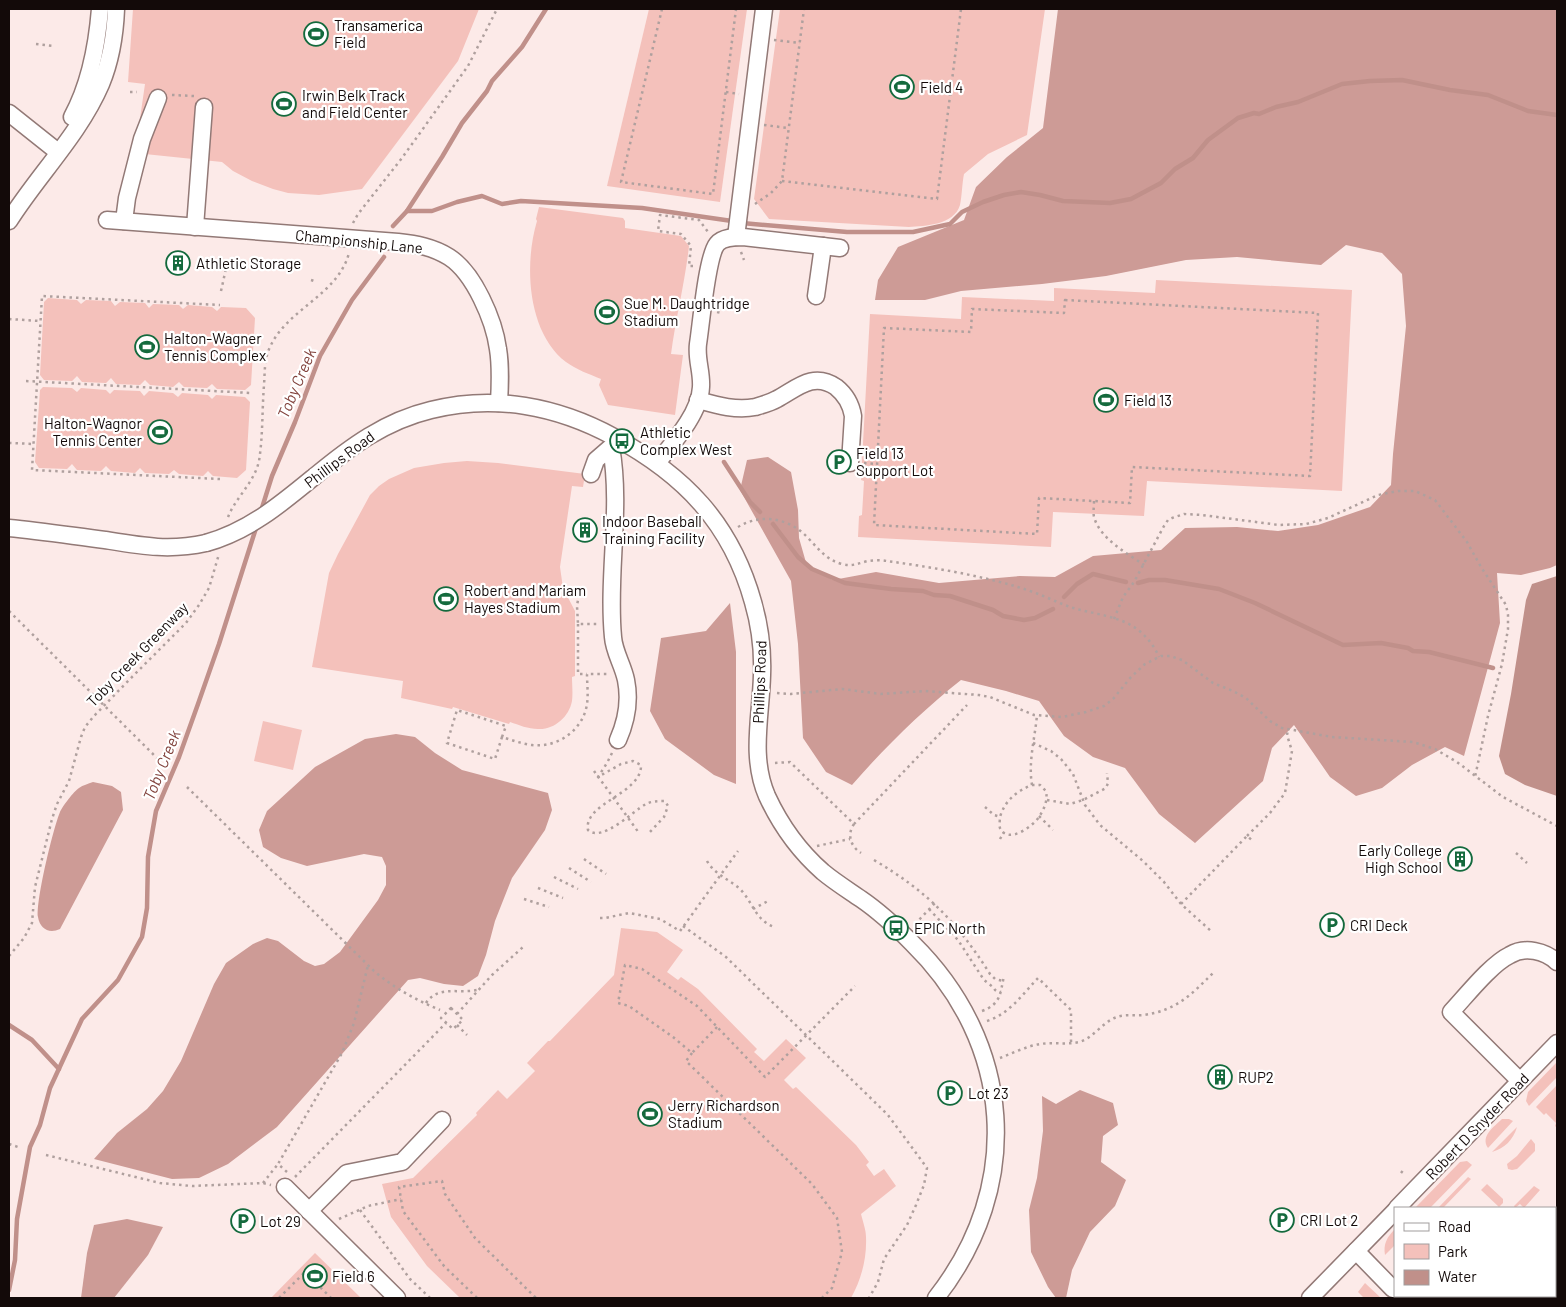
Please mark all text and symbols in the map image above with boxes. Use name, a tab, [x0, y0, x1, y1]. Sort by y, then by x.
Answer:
place label: Transamerica Field	[334, 16, 423, 51]
sports icon: Transamerica Field	[303, 21, 329, 47]
sports icon: Field 4	[889, 74, 915, 100]
place label: Field 4	[920, 78, 963, 96]
place label: Irwin Belk Track and Field Center	[302, 86, 408, 121]
sports icon: Irwin Belk Track and Field Center	[271, 91, 297, 117]
street label: Championship Lane	[294, 225, 424, 257]
building icon: Athletic Storage	[165, 250, 191, 276]
place label: Athletic Storage	[196, 254, 301, 272]
place label: Sue M. Daughtridge Stadium	[624, 294, 750, 329]
sports icon: Sue M. Daughtridge Stadium	[594, 299, 620, 325]
place label: Halton-Wagner Tennis Complex	[164, 329, 266, 364]
sports icon: Halton-Wagner Tennis Complex	[134, 334, 160, 360]
water label: Toby Creek	[273, 345, 319, 421]
sports icon: Field 13	[1093, 387, 1119, 413]
place label: Field 13	[1124, 391, 1172, 409]
place label: Halton-Wagnor Tennis Center	[44, 414, 143, 449]
sports icon: Halton-Wagnor Tennis Center	[147, 419, 173, 445]
place label: Athletic Complex West	[640, 423, 732, 458]
street label: Phillips Road	[300, 427, 378, 491]
bus stop icon: Athletic Complex West	[609, 428, 635, 454]
place label: Field 13 Support Lot	[856, 444, 934, 479]
parking icon: Field 13 Support Lot	[826, 449, 852, 475]
place label: Indoor Baseball Training Facility	[602, 512, 705, 547]
building icon: Indoor Baseball Training Facility	[572, 517, 598, 543]
place label: Robert and Mariam Hayes Stadium	[464, 581, 586, 616]
sports icon: Robert and Mariam Hayes Stadium	[433, 586, 459, 612]
street label: Toby Creek Greenway	[82, 598, 192, 710]
street label: Phillips Road	[749, 640, 769, 724]
water label: Toby Creek	[138, 727, 184, 803]
place label: Early College High School	[1358, 841, 1442, 876]
building icon: Early College High School	[1447, 846, 1473, 872]
parking icon: CRI Deck	[1319, 912, 1345, 938]
bus stop icon: EPIC North	[883, 915, 909, 941]
place label: CRI Deck	[1350, 916, 1408, 934]
place label: EPIC North	[914, 919, 985, 937]
building icon: RUP2	[1207, 1064, 1233, 1090]
place label: RUP2	[1238, 1068, 1274, 1086]
street label: Robert D Snyder Road	[1422, 1069, 1532, 1183]
parking icon: Lot 23	[937, 1080, 963, 1106]
place label: Lot 23	[968, 1084, 1009, 1102]
place label: Jerry Richardson Stadium	[668, 1096, 780, 1131]
sports icon: Jerry Richardson Stadium	[637, 1101, 663, 1127]
parking icon: CRI Lot 2	[1269, 1207, 1295, 1233]
legend	[1394, 1207, 1556, 1297]
parking icon: Lot 29	[230, 1208, 256, 1234]
place label: CRI Lot 2	[1300, 1211, 1358, 1229]
place label: Lot 29	[260, 1212, 301, 1230]
text: Road	[1438, 1217, 1471, 1235]
text: Park	[1438, 1242, 1468, 1260]
sports icon: Field 6	[302, 1263, 328, 1289]
place label: Field 6	[332, 1267, 375, 1285]
text: Water	[1438, 1267, 1477, 1285]

